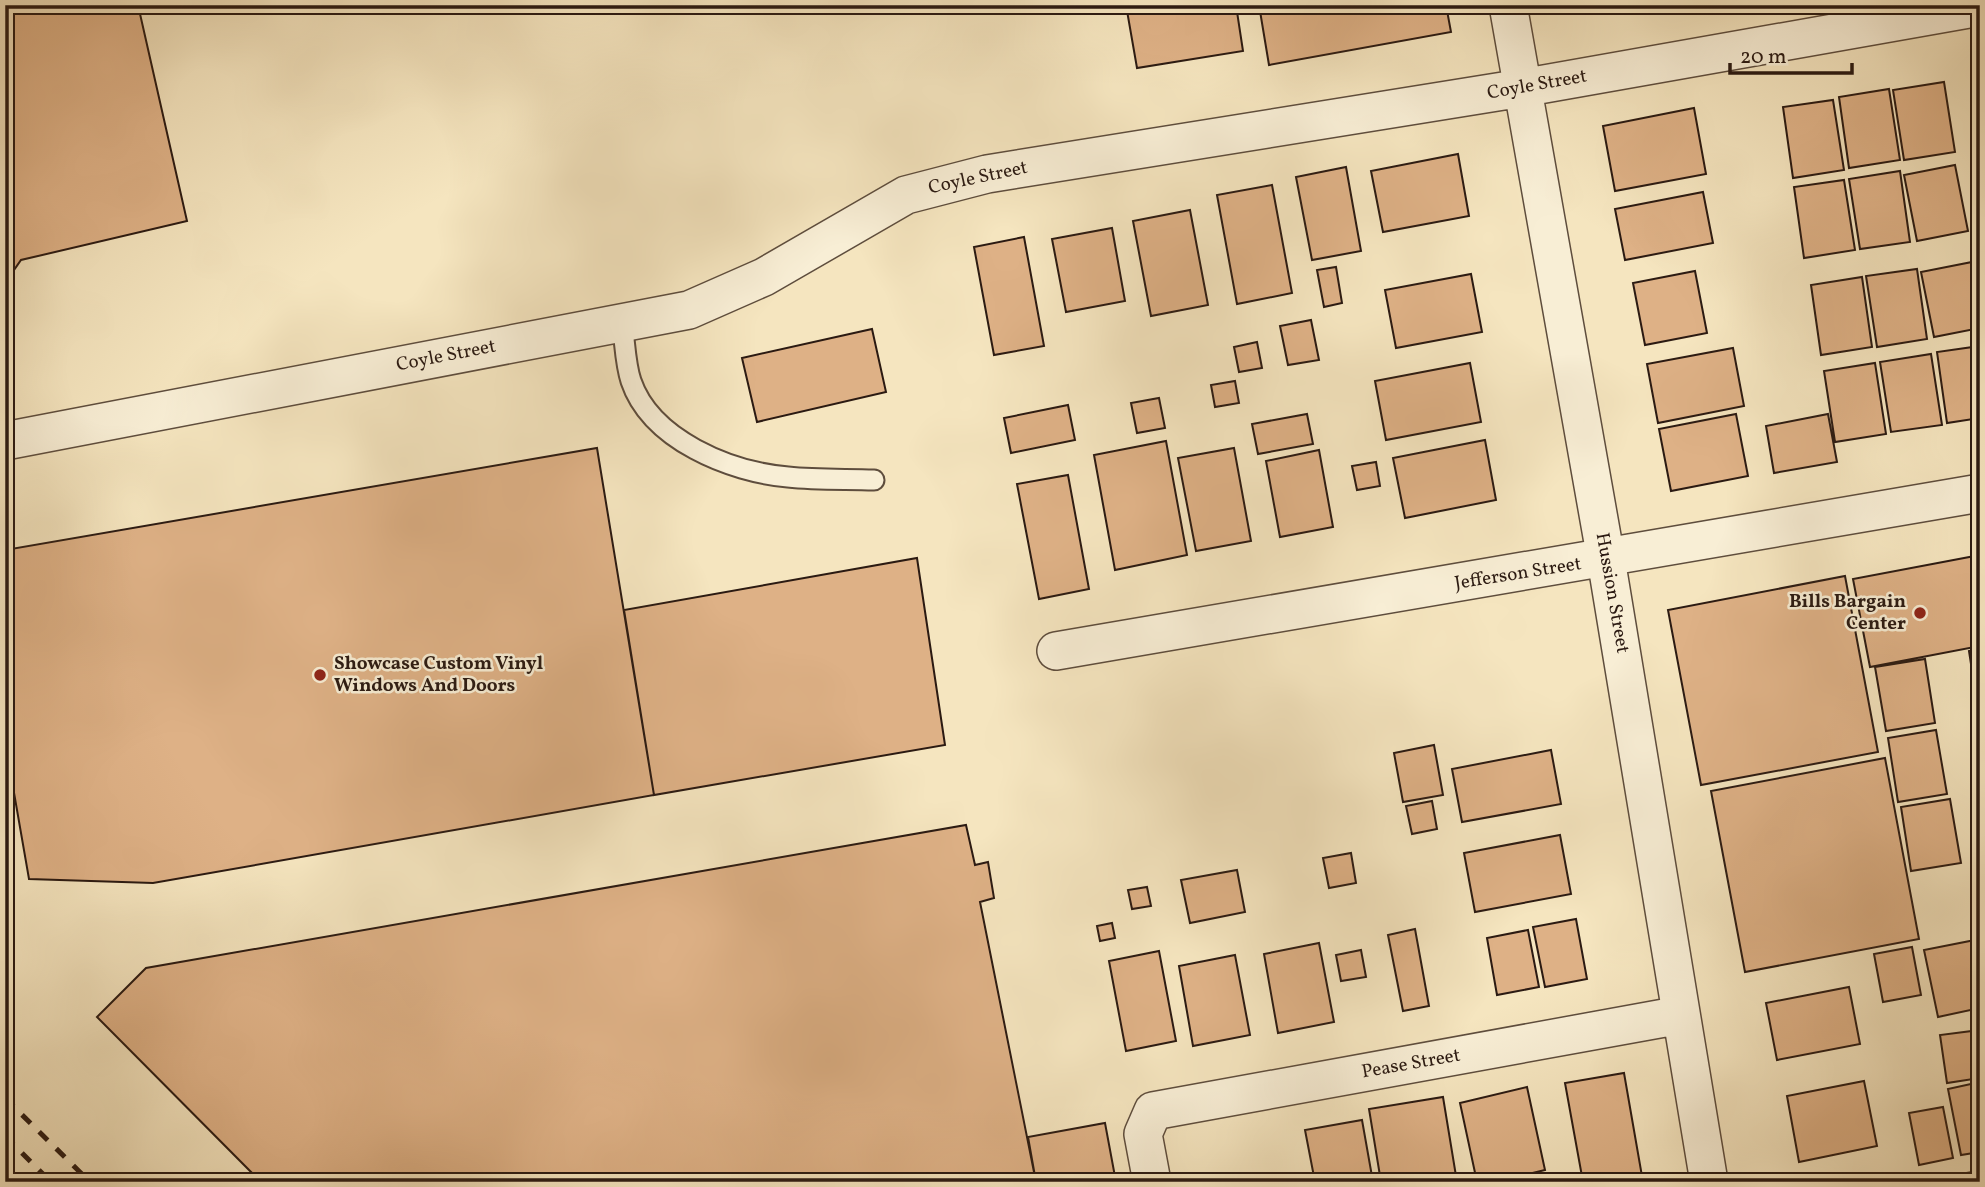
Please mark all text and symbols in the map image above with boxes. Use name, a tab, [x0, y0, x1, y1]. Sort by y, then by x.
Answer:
scale bar	[1730, 32, 1852, 76]
text: 20 m	[1740, 43, 1786, 72]
street label: Coyle Street	[1485, 63, 1589, 107]
street label: Coyle Street	[926, 155, 1030, 201]
street label: Coyle Street	[394, 334, 498, 378]
street label: Hussion Street	[1589, 531, 1635, 656]
street label: Jefferson Street	[1453, 551, 1584, 597]
place label: Bills Bargain Center	[1789, 589, 1906, 637]
marker: Bills Bargain Center	[1912, 605, 1928, 621]
place label: Showcase Custom Vinyl Windows And Doors	[334, 651, 543, 699]
marker: Showcase Custom Vinyl Windows And Doors	[312, 667, 328, 683]
street label: Pease Street	[1360, 1042, 1463, 1085]

